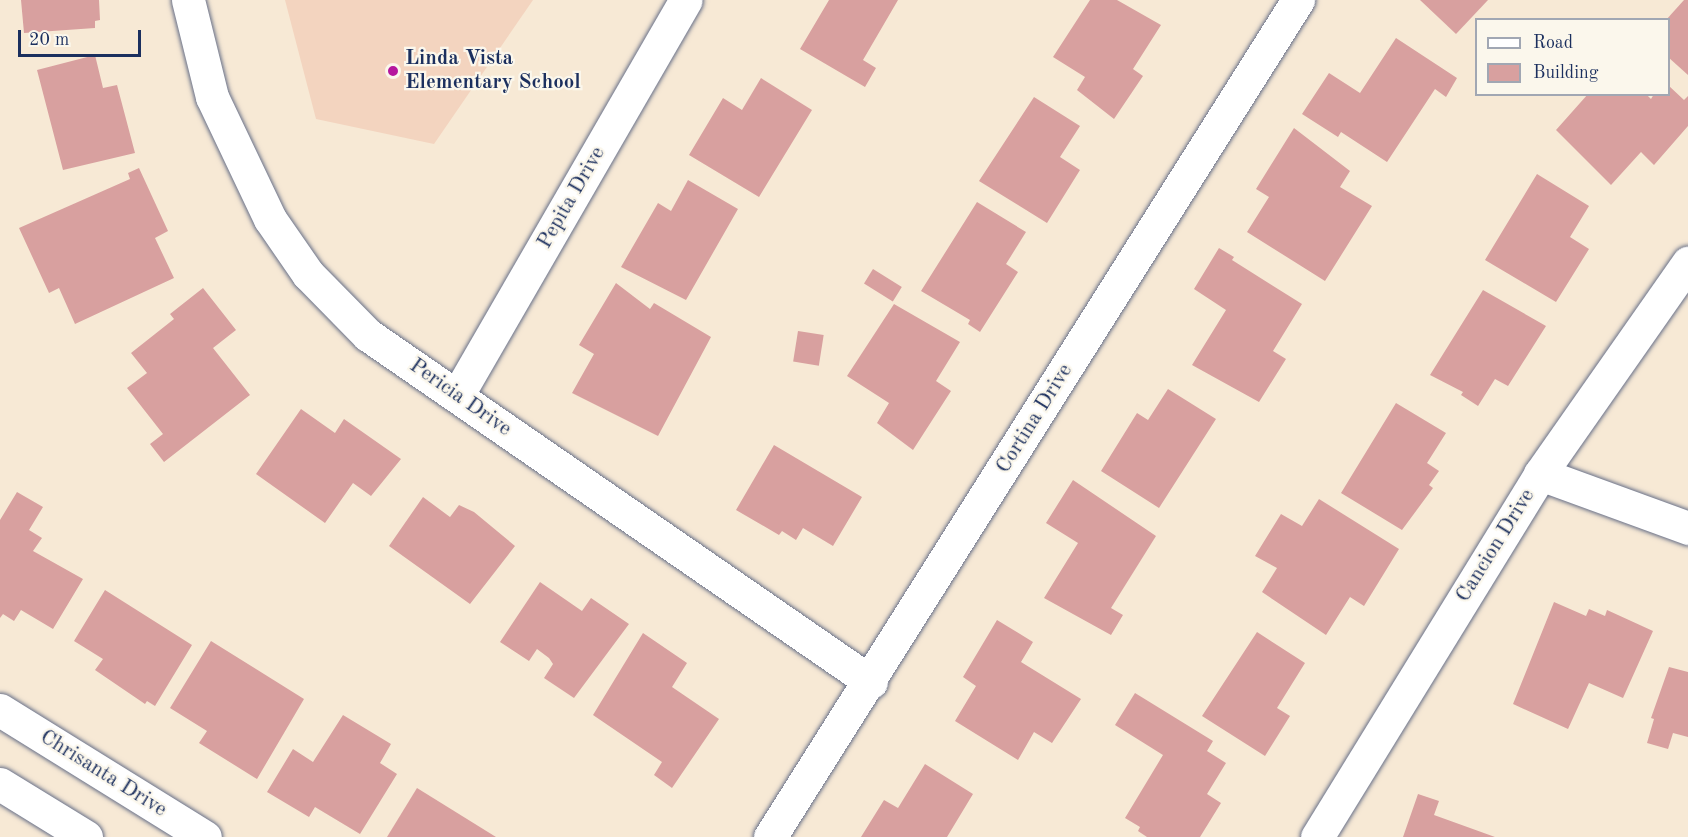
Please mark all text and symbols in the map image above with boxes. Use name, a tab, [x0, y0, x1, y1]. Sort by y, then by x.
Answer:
scale bar	[21, 18, 144, 56]
legend	[1475, 18, 1670, 96]
text: 20 m	[29, 31, 69, 49]
text: Road	[1533, 34, 1573, 52]
place label: Linda Vista Elementary School	[405, 46, 581, 96]
marker: Linda Vista Elementary School	[386, 64, 400, 78]
text: Building	[1533, 64, 1598, 82]
street label: Pepita Drive	[533, 143, 611, 253]
street label: Pericia Drive	[404, 354, 516, 442]
street label: Cortina Drive	[991, 360, 1079, 478]
street label: Cancion Drive	[1451, 485, 1541, 607]
street label: Chrisanta Drive	[35, 725, 171, 823]

